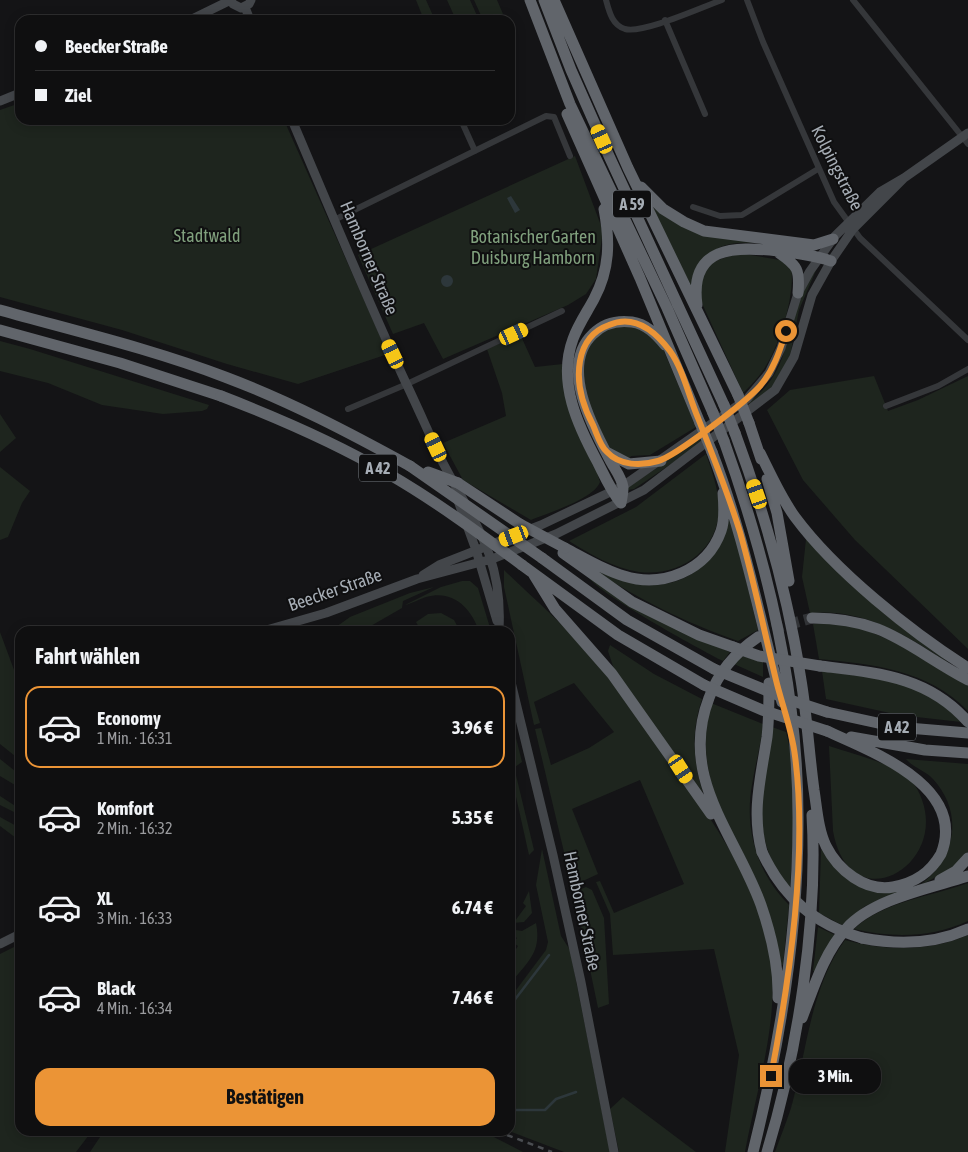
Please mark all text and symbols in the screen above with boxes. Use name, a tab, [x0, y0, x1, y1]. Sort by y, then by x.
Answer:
text: Beecker Straße	[65, 35, 168, 57]
text: Ziel	[65, 84, 92, 106]
car	[589, 122, 614, 156]
street label: Kolpingstraße	[807, 122, 868, 214]
road number: A 59	[613, 190, 651, 218]
street label: Hamborner Straße	[336, 198, 403, 318]
park label: Stadtwald	[174, 225, 240, 246]
park label: Botanischer Garten Duisburg Hamborn	[470, 226, 596, 268]
route start	[775, 320, 797, 342]
car	[497, 321, 530, 347]
car	[379, 337, 406, 371]
car	[422, 430, 449, 464]
road number: A 42	[359, 454, 397, 482]
car	[745, 477, 768, 511]
car	[497, 524, 530, 548]
street label: Beecker Straße	[285, 564, 384, 615]
text: Fahrt wählen	[35, 643, 140, 669]
icon: car	[37, 705, 82, 750]
text: Economy	[97, 707, 161, 729]
road number: A 42	[878, 714, 916, 740]
text: 3.96 €	[452, 716, 493, 738]
text: 1 Min. · 16:31	[97, 729, 172, 747]
car	[666, 752, 695, 786]
icon: car	[37, 795, 82, 840]
text: Komfort	[97, 797, 154, 819]
text: 5.35 €	[452, 806, 493, 828]
text: 2 Min. · 16:32	[97, 819, 172, 837]
street label: Hamborner Straße	[560, 849, 605, 972]
icon: car	[37, 885, 82, 930]
text: XL	[97, 887, 113, 909]
text: 6.74 €	[452, 896, 493, 918]
text: 3 Min. · 16:33	[97, 909, 172, 927]
icon: car	[37, 975, 82, 1020]
text: Black	[97, 977, 135, 999]
text: 7.46 €	[452, 986, 493, 1008]
text: 4 Min. · 16:34	[97, 999, 172, 1017]
callout: 3 Min.	[788, 1058, 881, 1094]
route end	[760, 1065, 782, 1087]
text: 3 Min.	[818, 1067, 852, 1085]
button: Bestätigen	[35, 1068, 495, 1126]

